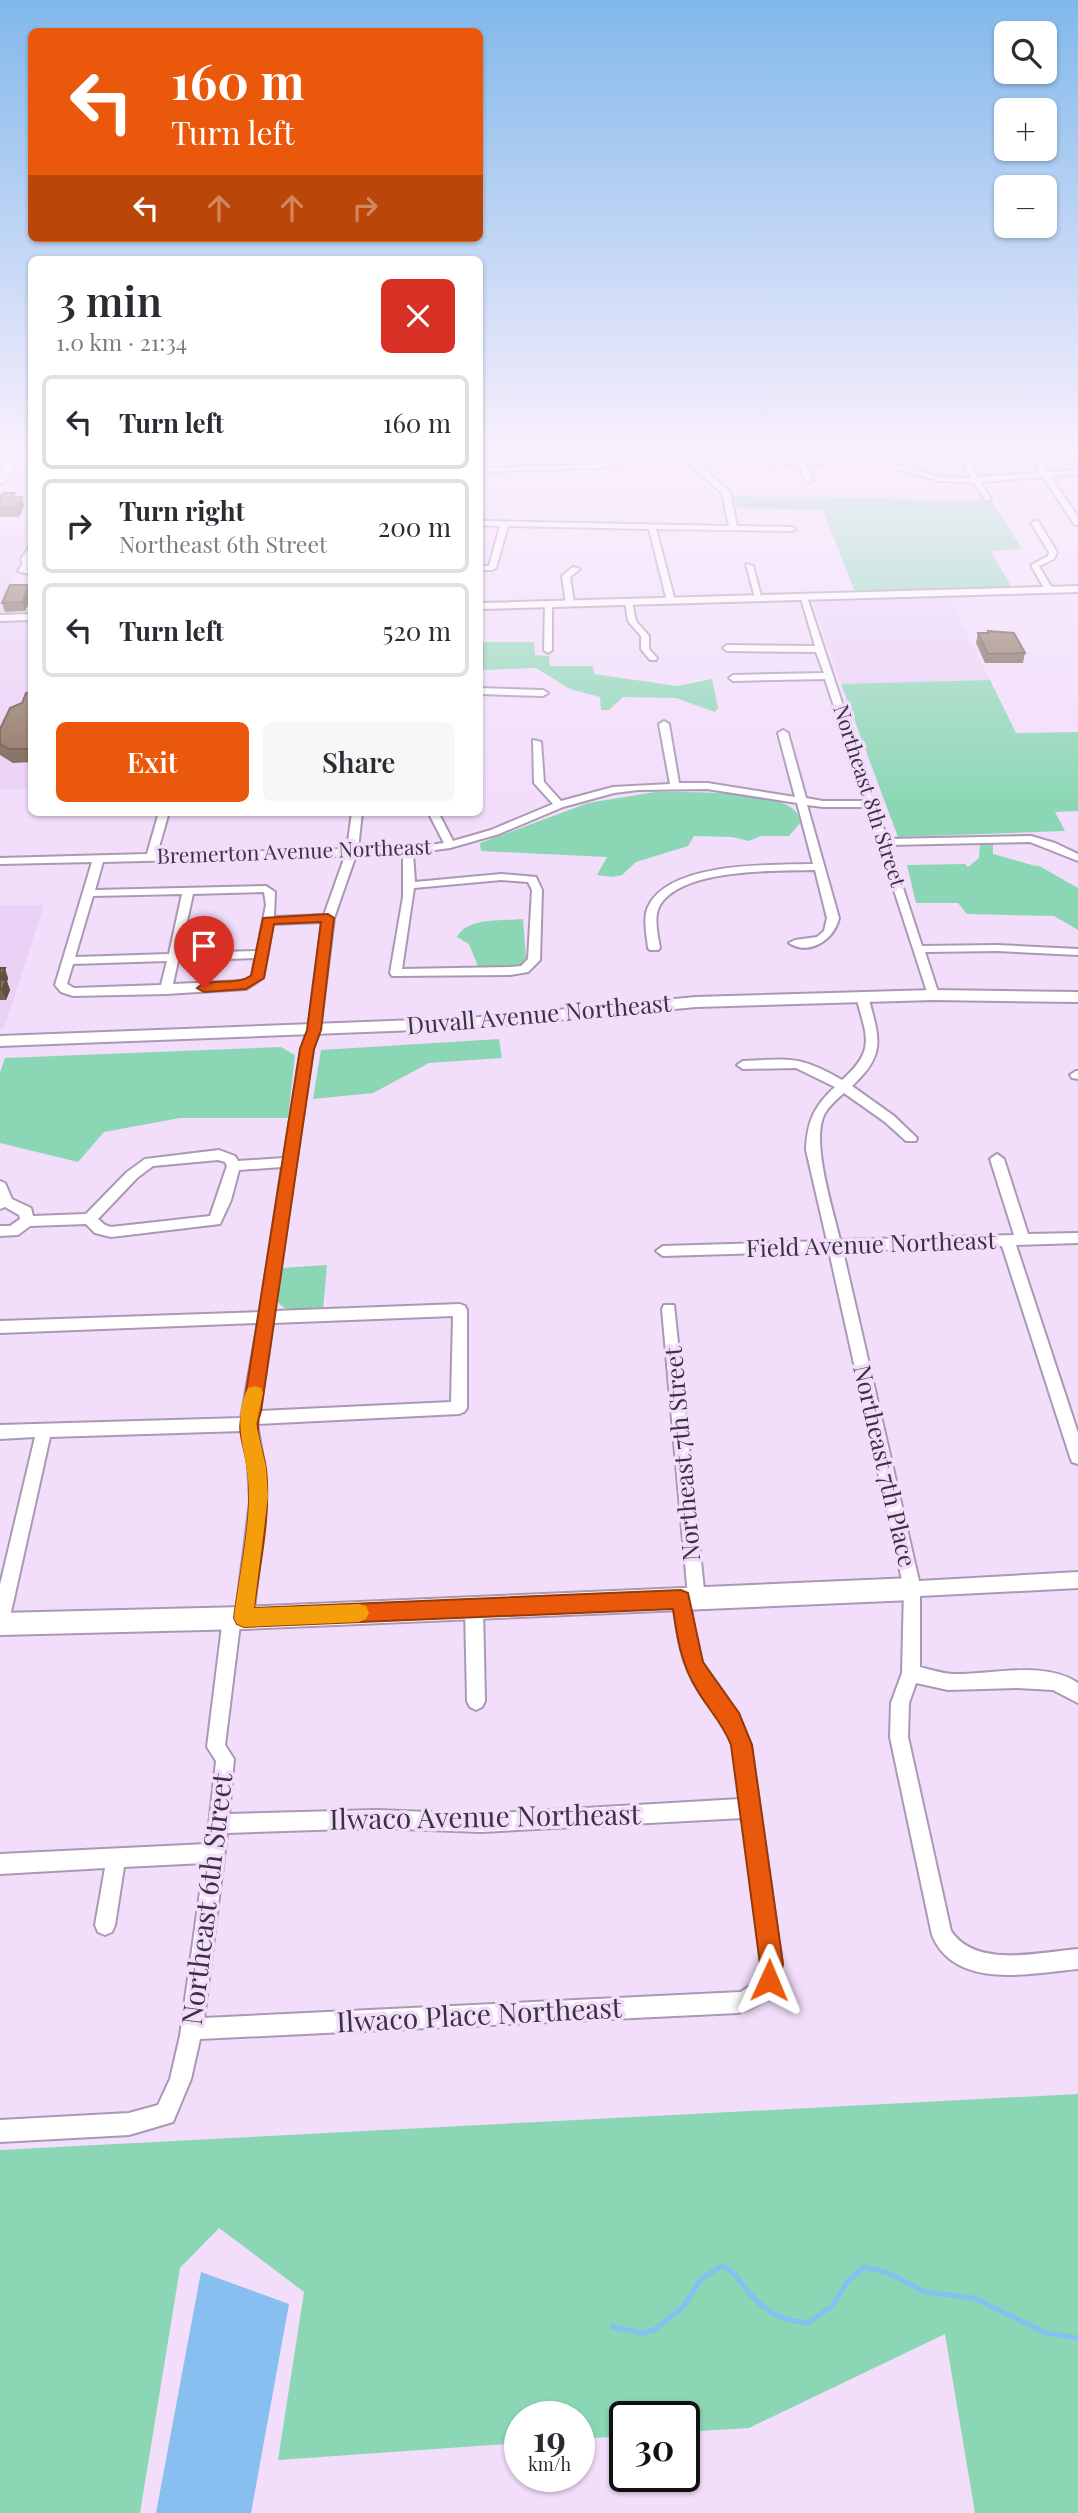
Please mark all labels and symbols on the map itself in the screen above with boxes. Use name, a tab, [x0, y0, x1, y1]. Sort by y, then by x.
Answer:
street label: Northeast 8th Street	[828, 701, 914, 891]
street label: Bremerton Avenue Northeast	[156, 831, 432, 869]
pin	[174, 916, 234, 988]
street label: Duvall Avenue Northeast	[405, 985, 673, 1041]
street label: Field Avenue Northeast	[745, 1223, 997, 1263]
street label: Northeast 7th Street	[656, 1345, 706, 1562]
street label: Northeast 7th Place	[847, 1361, 925, 1570]
street label: Northeast 6th Street	[172, 1770, 239, 2027]
street label: Ilwaco Avenue Northeast	[329, 1794, 642, 1837]
position arrow	[732, 1943, 806, 2017]
street label: Ilwaco Place Northeast	[335, 1987, 624, 2039]
speed limit sign: 30	[609, 2401, 700, 2492]

